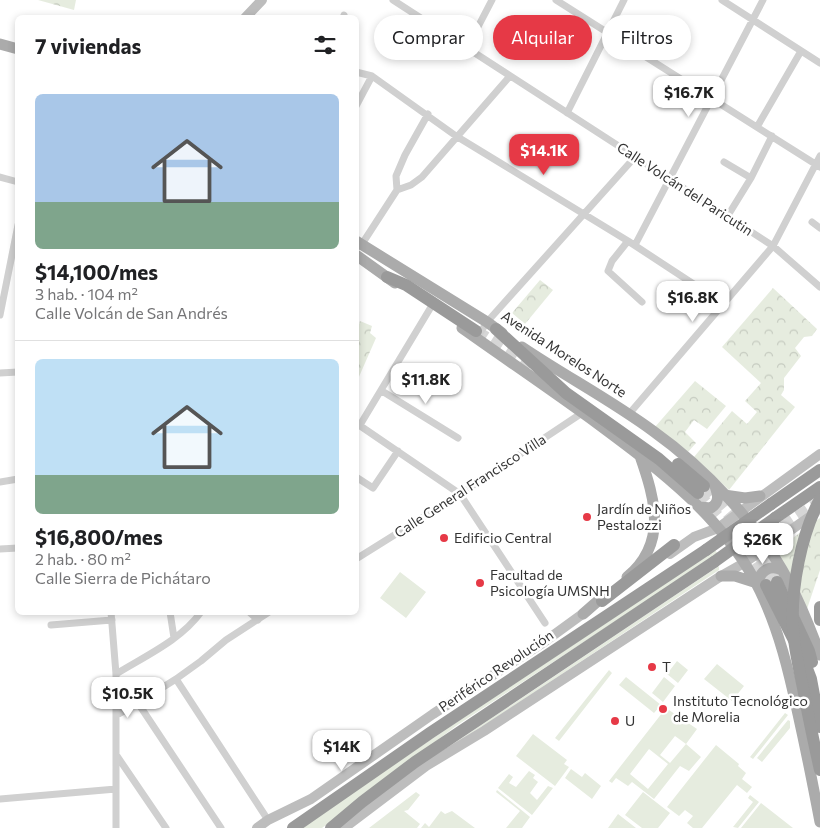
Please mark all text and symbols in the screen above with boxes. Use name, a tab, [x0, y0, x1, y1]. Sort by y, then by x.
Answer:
chip: Comprar	[374, 15, 483, 60]
chip: Alquilar	[493, 15, 592, 60]
chip: Filtros	[602, 15, 691, 60]
icon: filters	[311, 31, 339, 59]
text: 7 viviendas	[35, 33, 141, 58]
pin: $16.7K	[648, 76, 730, 118]
text: $16.7K	[664, 82, 714, 101]
icon: home	[142, 126, 232, 216]
pin: $14.1K	[503, 134, 585, 176]
street label: Calle Volcán del Paricutin	[614, 138, 756, 239]
text: $14.1K	[520, 140, 568, 159]
text: $14,100/mes	[35, 259, 158, 284]
pin: $16.8K	[652, 280, 734, 323]
text: 3 hab. · 104 m²	[35, 284, 138, 303]
text: $16.8K	[667, 287, 719, 306]
text: Calle Volcán de San Andrés	[35, 303, 228, 322]
street label: Avenida Morelos Norte	[498, 307, 630, 400]
pin: $11.8K	[385, 362, 467, 405]
text: $11.8K	[402, 369, 450, 388]
icon: home	[142, 392, 232, 482]
street label: Calle General Francisco Villa	[391, 430, 549, 541]
place label: Jardín de Niños Pestalozzi	[597, 500, 691, 533]
marker: Jardín de Niños Pestalozzi	[581, 511, 593, 523]
pin: $26K	[733, 522, 793, 565]
text: $16,800/mes	[35, 524, 163, 549]
place label: Edificio Central	[454, 529, 552, 546]
text: $26K	[743, 529, 783, 548]
marker: Edificio Central	[438, 532, 450, 544]
text: 2 hab. · 80 m²	[35, 549, 131, 568]
place label: Facultad de Psicología UMSNH	[490, 566, 610, 599]
text: Calle Sierra de Pichátaro	[35, 568, 211, 587]
marker: Facultad de Psicología UMSNH	[474, 577, 486, 589]
street label: Periférico Revolución	[435, 626, 556, 715]
place label: T	[662, 658, 671, 675]
marker: T	[646, 661, 658, 673]
pin: $10.5K	[87, 676, 169, 719]
text: $10.5K	[102, 683, 154, 702]
place label: Instituto Tecnológico de Morelia	[673, 692, 808, 725]
marker: Instituto Tecnológico de Morelia	[657, 703, 669, 715]
place label: U	[625, 712, 635, 729]
marker: U	[609, 715, 621, 727]
pin: $14K	[312, 730, 372, 772]
text: $14K	[323, 736, 361, 755]

